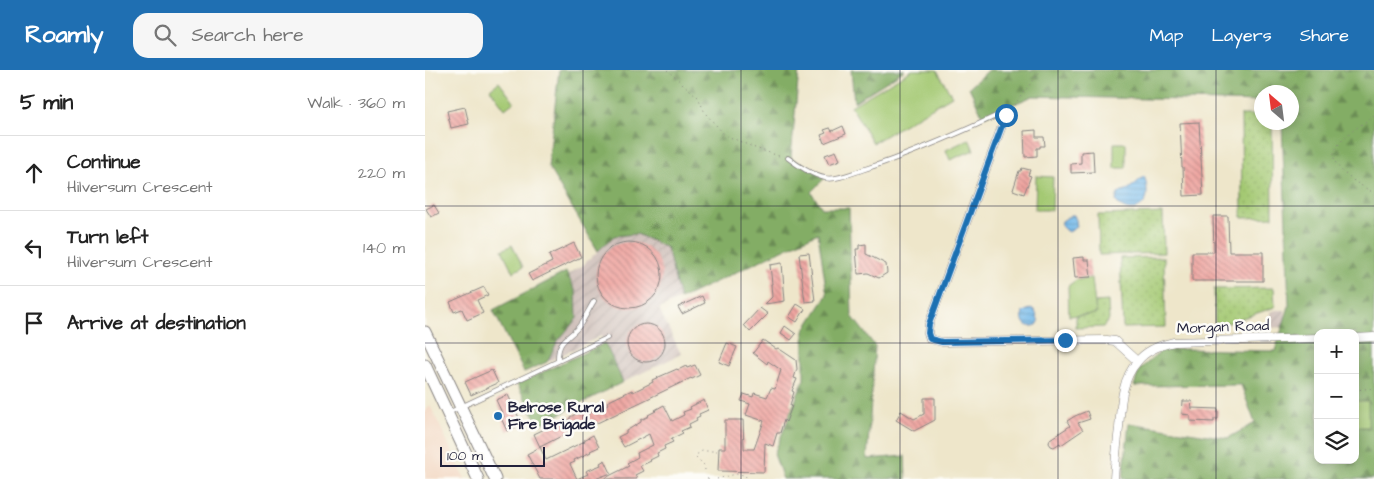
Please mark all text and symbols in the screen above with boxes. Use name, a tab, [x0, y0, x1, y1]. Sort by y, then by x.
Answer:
search box	[133, 13, 483, 58]
text: Roamly	[25, 18, 103, 52]
icon: search	[151, 21, 179, 49]
text: Search here	[191, 22, 304, 49]
text: Map	[1149, 23, 1183, 48]
text: Layers	[1211, 23, 1272, 48]
text: Share	[1300, 23, 1349, 48]
north arrow	[1254, 85, 1299, 130]
text: 5 min	[20, 88, 73, 117]
text: Walk · 360 m	[307, 92, 405, 114]
route start	[995, 104, 1018, 127]
text: Continue	[67, 149, 141, 176]
icon: ahead	[20, 159, 48, 187]
text: 220 m	[358, 162, 405, 184]
text: Hilversum Crescent	[67, 176, 213, 198]
text: Turn left	[67, 224, 148, 251]
icon: left	[20, 234, 48, 262]
text: 140 m	[363, 237, 405, 259]
text: Hilversum Crescent	[67, 251, 213, 273]
icon: arrive	[20, 309, 48, 337]
text: Arrive at destination	[67, 310, 246, 337]
street label: Morgan Road	[1176, 315, 1270, 340]
route end	[1054, 329, 1077, 352]
map controls	[1314, 329, 1359, 464]
button: +	[1314, 329, 1359, 374]
button: −	[1314, 374, 1359, 419]
place label: Belrose Rural Fire Brigade	[508, 397, 605, 437]
marker: Belrose Rural Fire Brigade	[492, 410, 504, 422]
button: layers	[1314, 419, 1359, 464]
scale bar	[440, 444, 545, 467]
text: 100 m	[447, 446, 483, 466]

